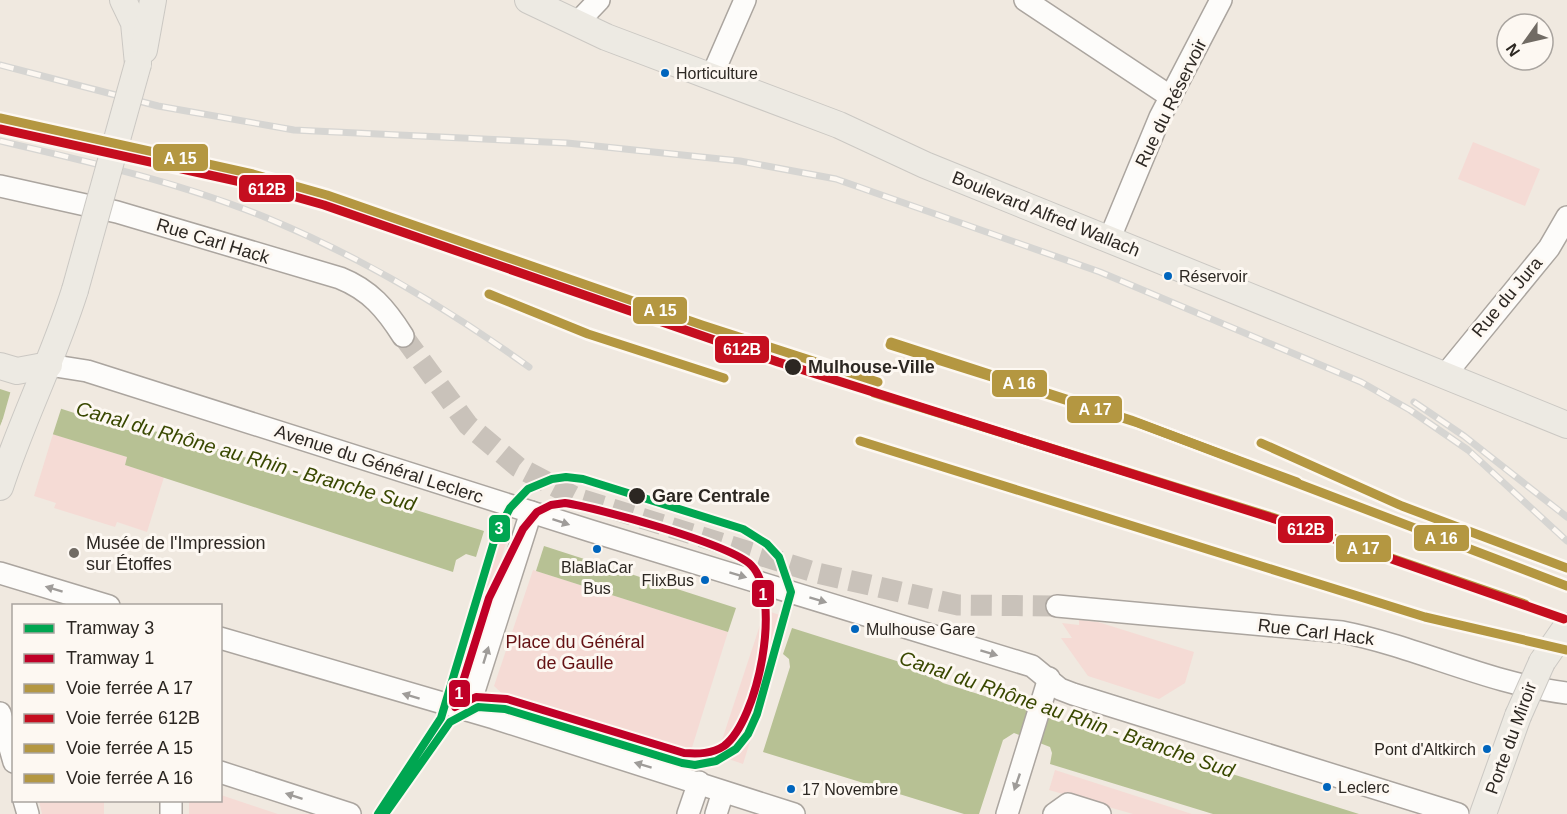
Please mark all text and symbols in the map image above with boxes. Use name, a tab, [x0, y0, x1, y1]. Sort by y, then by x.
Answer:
north arrow	[1495, 12, 1555, 72]
street label: Rue du Réservoir	[1131, 36, 1211, 170]
text: N	[1503, 41, 1523, 60]
place label: Horticulture	[676, 65, 758, 82]
marker: Horticulture	[659, 67, 671, 79]
line badge: A 15	[152, 143, 209, 172]
text: A 15	[163, 150, 197, 167]
street label: Boulevard Alfred Wallach	[949, 167, 1143, 261]
line badge: 612B	[238, 174, 295, 203]
text: 612B	[248, 181, 286, 198]
street label: Rue Carl Hack	[154, 214, 273, 268]
street label: Rue du Jura	[1468, 252, 1547, 341]
place label: Réservoir	[1179, 268, 1248, 285]
marker: Réservoir	[1162, 270, 1174, 282]
line badge: A 15	[632, 296, 688, 325]
text: A 15	[643, 302, 677, 319]
line badge: 612B	[714, 335, 770, 364]
text: 612B	[723, 341, 761, 358]
marker: Mulhouse-Ville	[783, 357, 803, 377]
place label: Mulhouse-Ville	[808, 357, 935, 377]
line badge: A 16	[991, 369, 1048, 398]
text: A 16	[1002, 375, 1036, 392]
line badge: A 17	[1066, 395, 1123, 424]
water label: Canal du Rhône au Rhin - Branche Sud	[74, 397, 419, 515]
text: A 17	[1078, 401, 1112, 418]
street label: Avenue du Général Leclerc	[272, 421, 486, 507]
marker: Gare Centrale	[627, 486, 647, 506]
place label: Gare Centrale	[652, 486, 770, 506]
line badge: 3	[488, 514, 511, 543]
line badge: 612B	[1277, 515, 1334, 544]
one-way arrow	[552, 518, 570, 527]
text: 3	[495, 520, 504, 537]
text: 612B	[1287, 521, 1325, 538]
line badge: A 16	[1413, 524, 1470, 552]
text: A 16	[1424, 530, 1458, 547]
place label: Musée de l'Impression sur Étoffes	[86, 533, 266, 574]
line badge: A 17	[1335, 534, 1392, 563]
text: A 17	[1346, 540, 1380, 557]
marker: BlaBlaCar Bus	[591, 543, 603, 555]
marker: Musée de l'Impression sur Étoffes	[67, 546, 81, 560]
place label: BlaBlaCar Bus	[561, 559, 634, 597]
one-way arrow	[729, 571, 747, 580]
place label: FlixBus	[642, 572, 694, 589]
marker: FlixBus	[699, 574, 711, 586]
line badge: 1	[751, 579, 775, 608]
one-way arrow	[45, 584, 63, 593]
text: 1	[759, 586, 768, 603]
one-way arrow	[809, 596, 827, 605]
legend	[12, 604, 222, 802]
street label: Rue Carl Hack	[1257, 615, 1376, 649]
text: Tramway 3	[66, 618, 154, 638]
place label: Mulhouse Gare	[866, 621, 975, 638]
marker: Mulhouse Gare	[849, 623, 861, 635]
park label: Place du Général de Gaulle	[505, 632, 645, 673]
one-way arrow	[482, 646, 491, 664]
water label: Canal du Rhône au Rhin - Branche Sud	[897, 646, 1238, 782]
text: Tramway 1	[66, 648, 154, 668]
one-way arrow	[980, 649, 998, 658]
text: Voie ferrée A 17	[66, 678, 193, 698]
line badge: 1	[448, 679, 471, 708]
street label: Porte du Miroir	[1481, 679, 1541, 797]
text: 1	[455, 685, 464, 702]
one-way arrow	[402, 691, 420, 700]
text: Voie ferrée 612B	[66, 708, 200, 728]
text: Voie ferrée A 15	[66, 738, 193, 758]
place label: Pont d'Altkirch	[1374, 741, 1476, 758]
marker: Pont d'Altkirch	[1481, 743, 1493, 755]
one-way arrow	[634, 759, 652, 769]
text: Voie ferrée A 16	[66, 768, 193, 788]
one-way arrow	[1012, 773, 1022, 791]
place label: Leclerc	[1338, 779, 1390, 796]
place label: 17 Novembre	[802, 781, 898, 798]
marker: Leclerc	[1321, 781, 1333, 793]
marker: 17 Novembre	[785, 783, 797, 795]
one-way arrow	[285, 791, 303, 800]

